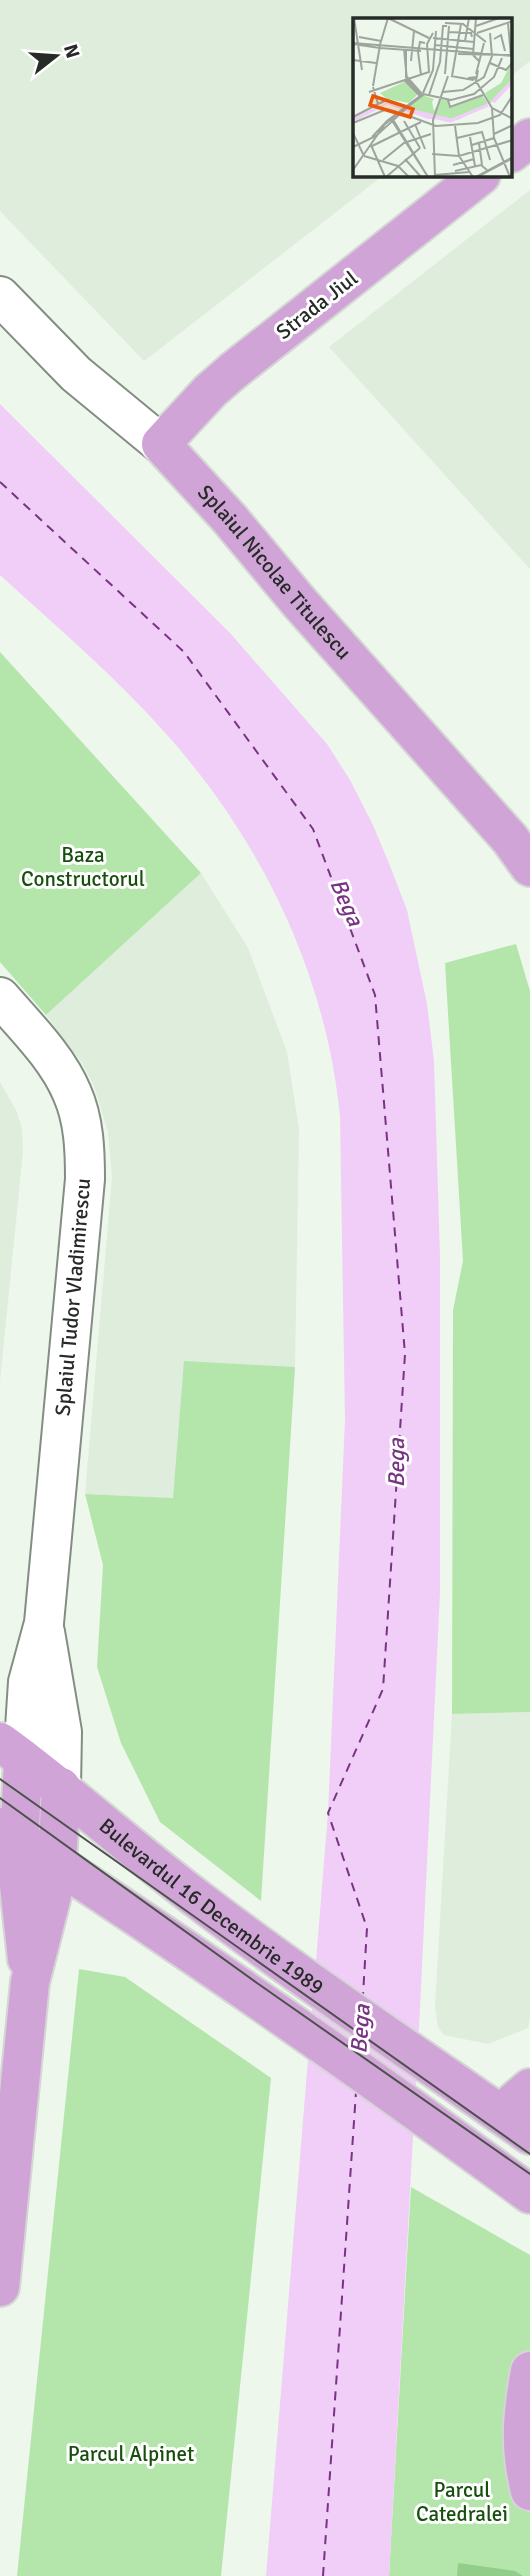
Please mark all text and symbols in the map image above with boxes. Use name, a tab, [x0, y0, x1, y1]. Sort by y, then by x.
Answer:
inset map	[353, 18, 512, 177]
north arrow	[21, 21, 91, 91]
text: N	[58, 41, 85, 61]
street label: Strada Jiul	[271, 265, 363, 345]
street label: Splaiul Nicolae Titulescu	[192, 479, 357, 665]
park label: Baza Constructorul	[21, 842, 145, 892]
water label: Bega	[323, 874, 370, 932]
street label: Splaiul Tudor Vladimirescu	[50, 1177, 96, 1417]
water label: Bega	[382, 1437, 411, 1488]
street label: Bulevardul 16 Decembrie 1989	[94, 1813, 329, 2000]
water label: Bega	[344, 2002, 377, 2055]
park label: Parcul Alpinet	[68, 2441, 194, 2467]
park label: Parcul Catedralei	[416, 2477, 508, 2527]

